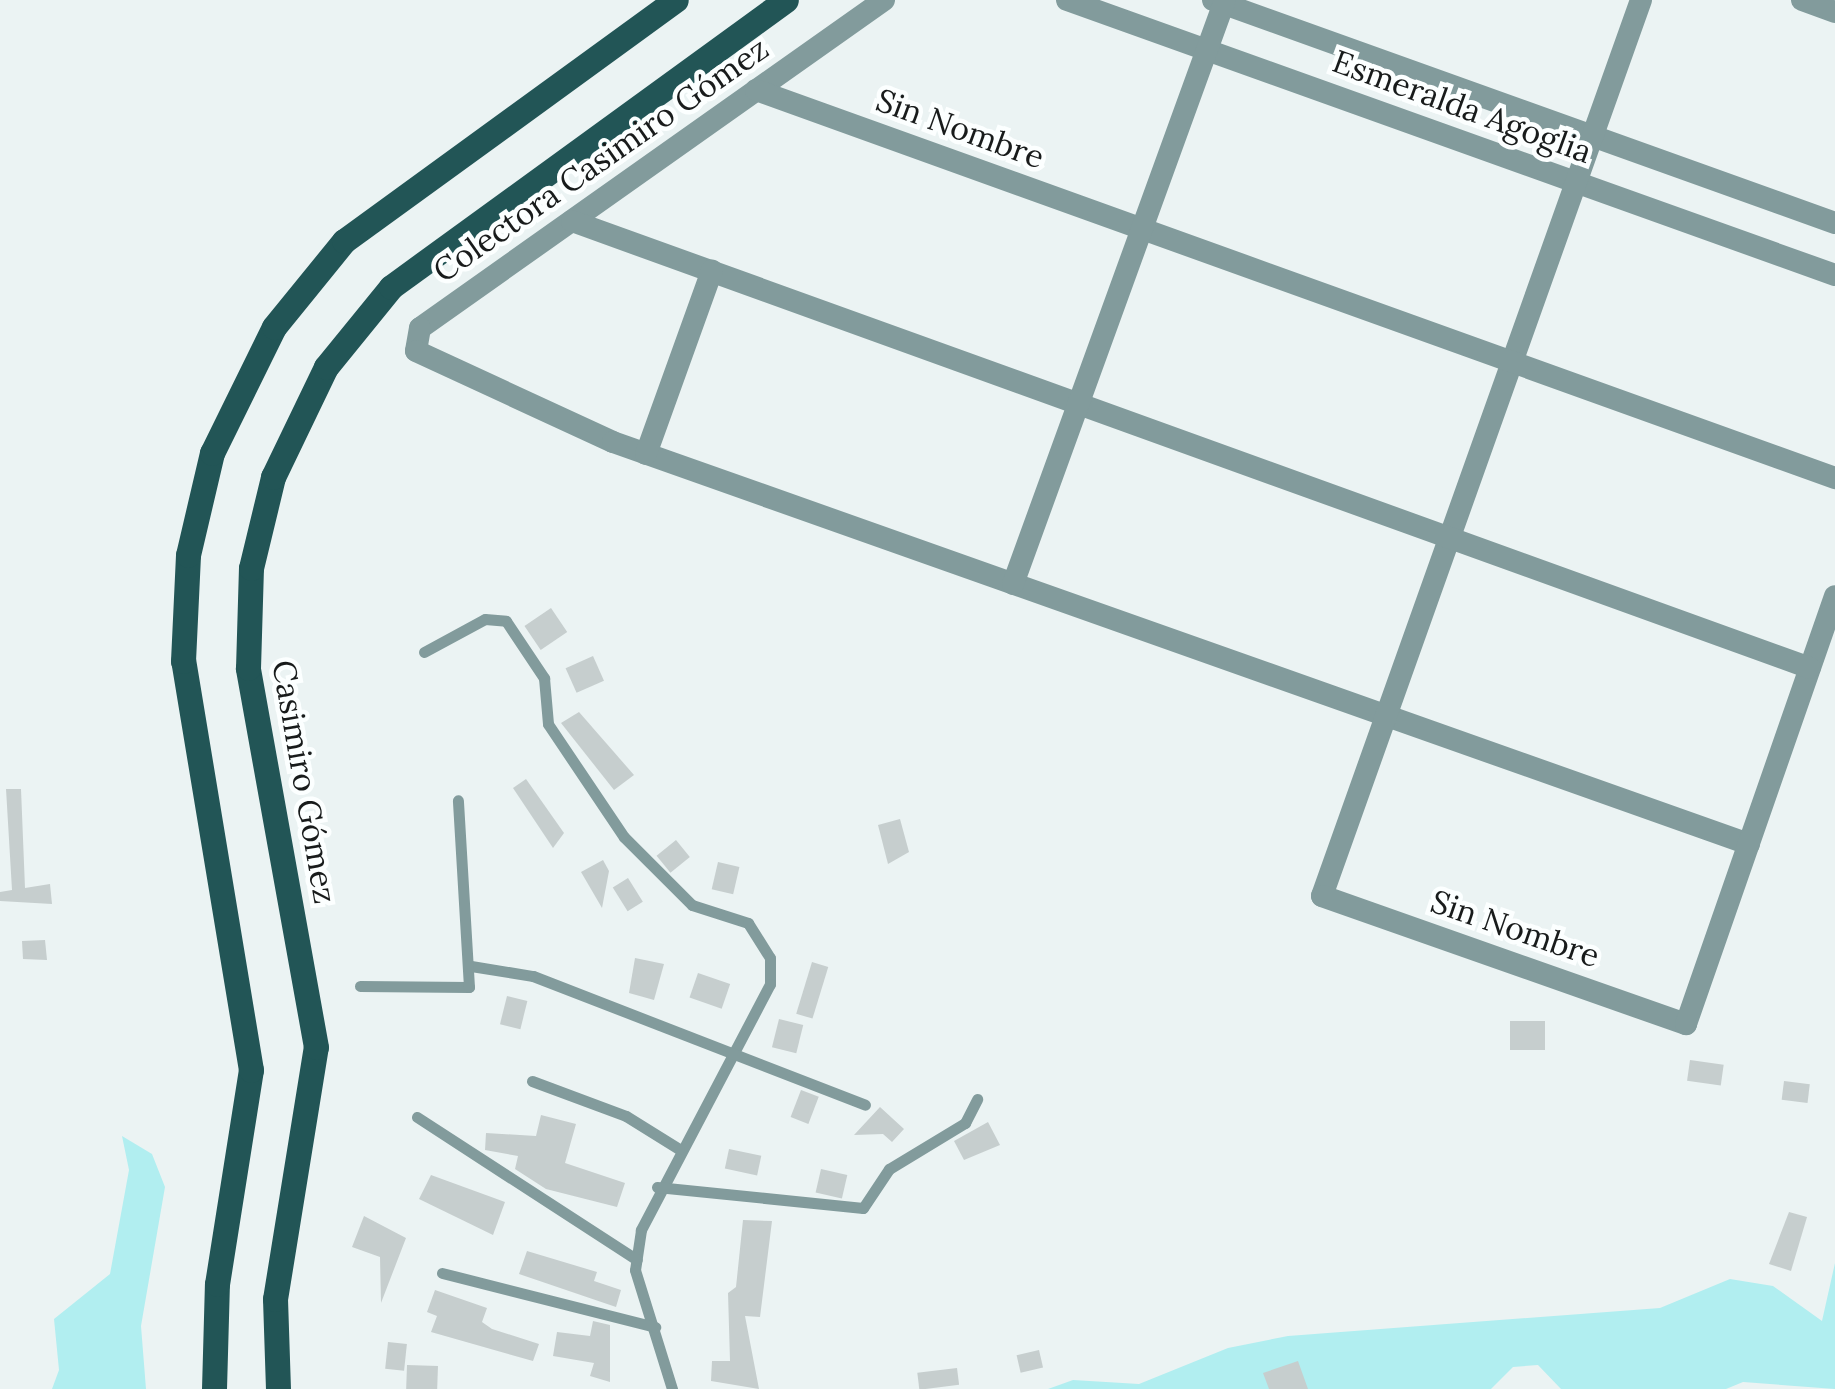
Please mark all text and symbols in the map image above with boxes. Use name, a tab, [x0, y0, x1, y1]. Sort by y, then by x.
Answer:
street label: Colectora Casimiro Gómez	[426, 30, 776, 290]
street label: Esmeralda Agoglia	[1327, 42, 1597, 172]
street label: Sin Nombre	[871, 81, 1049, 177]
street label: Casimiro Gómez	[264, 657, 344, 907]
street label: Sin Nombre	[1426, 882, 1604, 976]

